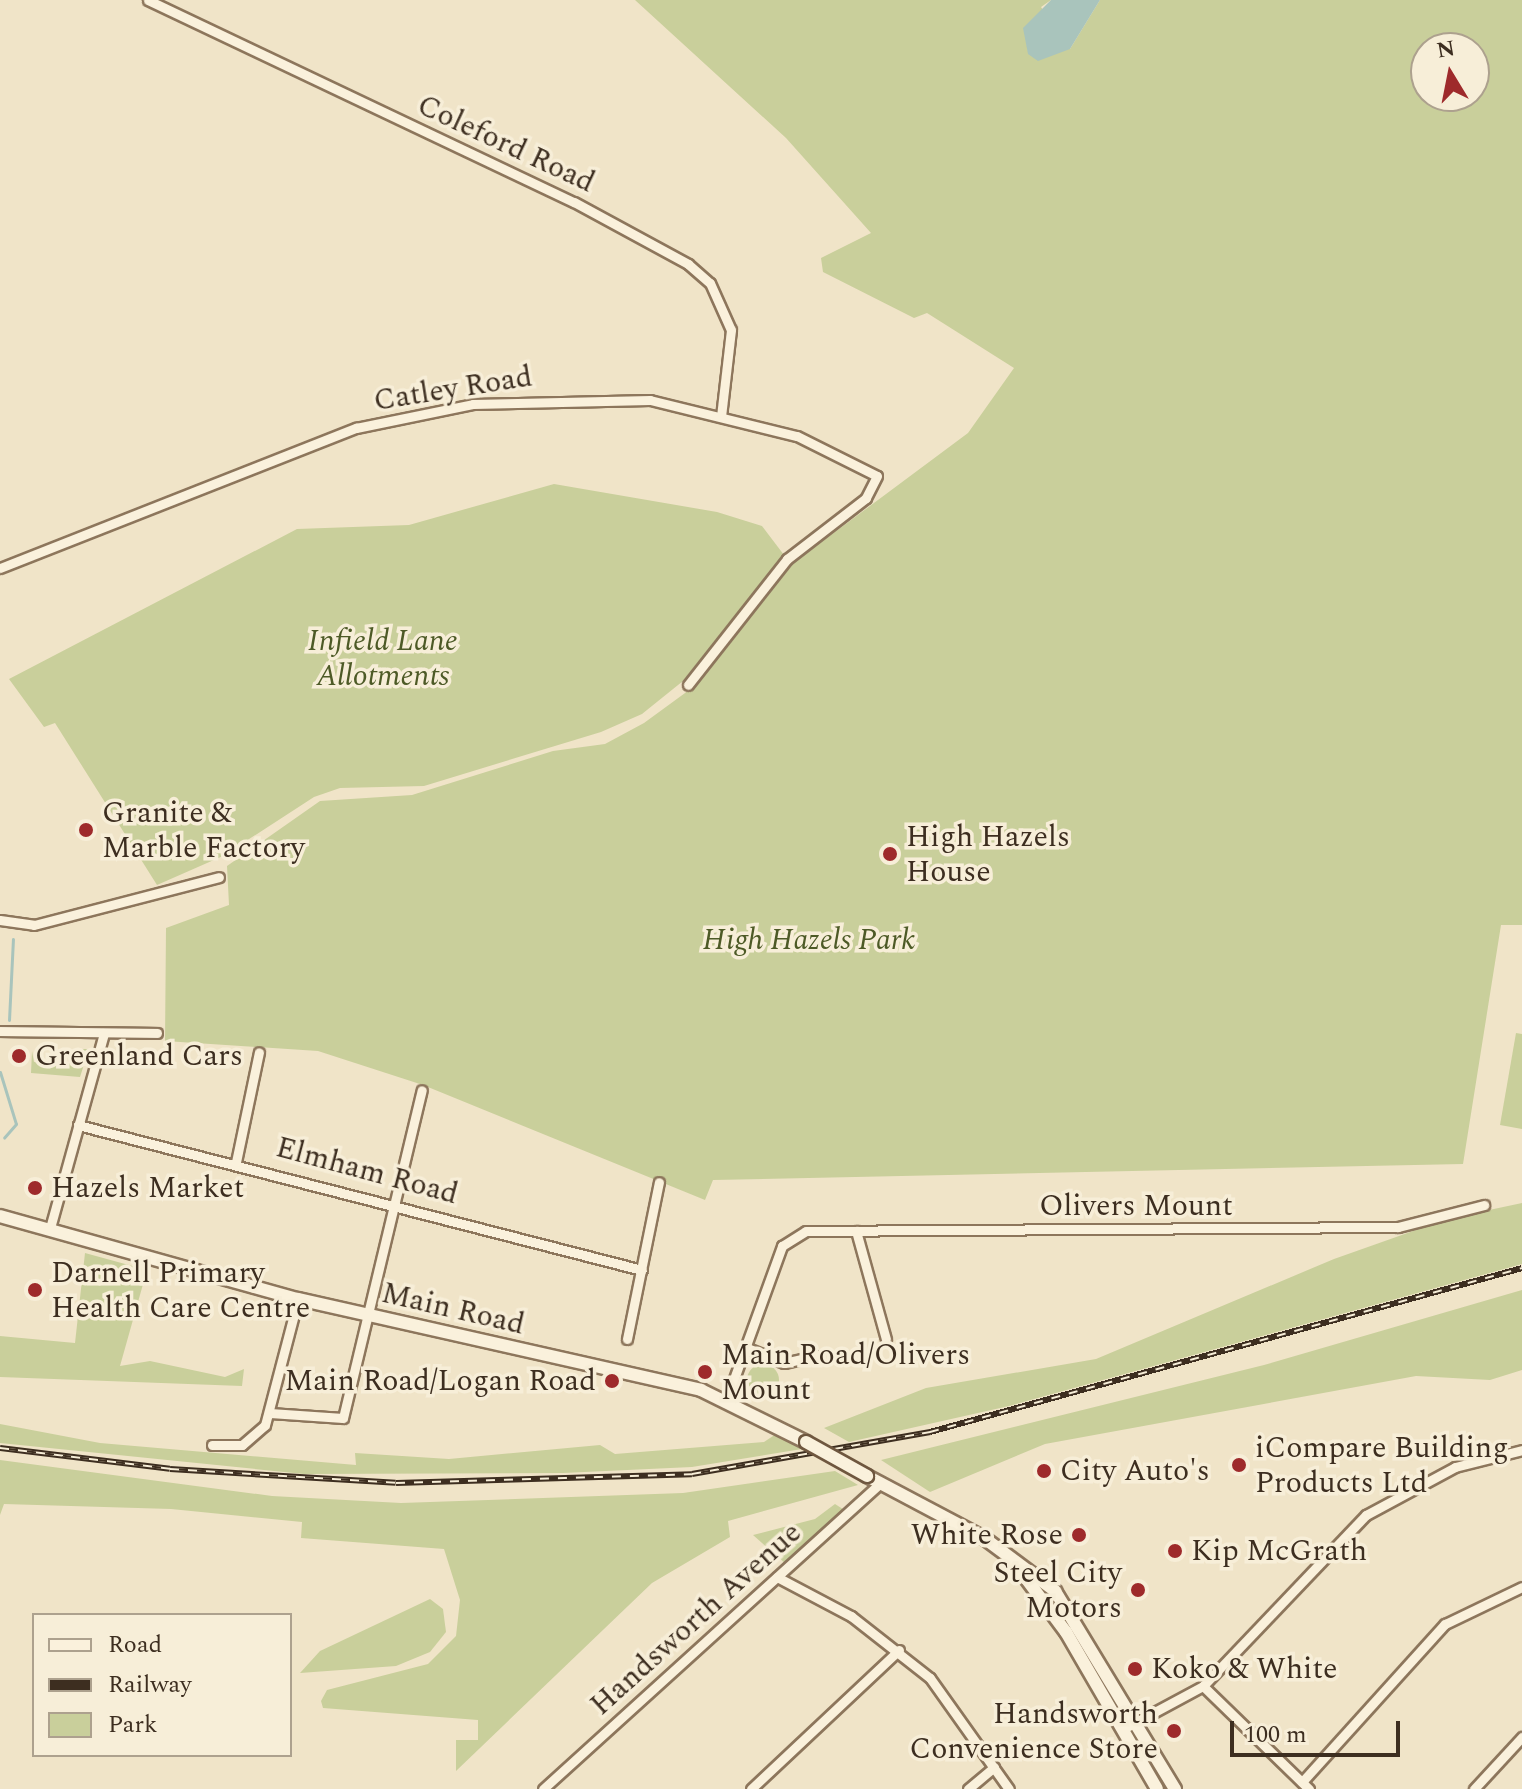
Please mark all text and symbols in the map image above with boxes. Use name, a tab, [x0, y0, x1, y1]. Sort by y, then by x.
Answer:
north arrow	[1410, 32, 1490, 112]
text: N	[1434, 32, 1458, 68]
street label: Coleford Road	[412, 87, 600, 201]
street label: Catley Road	[371, 359, 535, 419]
park label: Infield Lane Allotments	[308, 623, 458, 694]
place label: Granite & Marble Factory	[102, 795, 305, 866]
place label: High Hazels House	[906, 819, 1070, 890]
marker: Granite & Marble Factory	[77, 821, 95, 839]
marker: High Hazels House	[881, 845, 899, 863]
park label: High Hazels Park	[703, 922, 915, 958]
place label: Greenland Cars	[35, 1038, 243, 1074]
marker: Greenland Cars	[10, 1047, 28, 1065]
street label: Elmham Road	[272, 1129, 462, 1213]
place label: Hazels Market	[51, 1170, 244, 1206]
marker: Hazels Market	[26, 1179, 44, 1197]
street label: Olivers Mount	[1039, 1188, 1233, 1224]
place label: Darnell Primary Health Care Centre	[51, 1255, 310, 1326]
street label: Main Road	[378, 1275, 528, 1343]
marker: Darnell Primary Health Care Centre	[26, 1281, 44, 1299]
place label: Main Road/Olivers Mount	[721, 1337, 970, 1408]
place label: Main Road/Logan Road	[285, 1363, 596, 1399]
marker: Main Road/Olivers Mount	[696, 1363, 714, 1381]
marker: Main Road/Logan Road	[603, 1372, 621, 1390]
place label: iCompare Building Products Ltd	[1255, 1430, 1509, 1500]
place label: City Auto's	[1060, 1453, 1210, 1489]
marker: iCompare Building Products Ltd	[1230, 1456, 1248, 1474]
marker: City Auto's	[1035, 1462, 1053, 1480]
street label: Handsworth Avenue	[583, 1515, 809, 1723]
place label: White Rose	[911, 1517, 1063, 1553]
marker: White Rose	[1070, 1526, 1088, 1544]
place label: Kip McGrath	[1191, 1533, 1367, 1569]
marker: Kip McGrath	[1166, 1542, 1184, 1560]
place label: Steel City Motors	[994, 1555, 1122, 1626]
marker: Steel City Motors	[1129, 1581, 1147, 1599]
legend	[32, 1613, 292, 1757]
text: Road	[108, 1627, 162, 1663]
place label: Koko & White	[1151, 1651, 1338, 1687]
marker: Koko & White	[1126, 1660, 1144, 1678]
text: Railway	[108, 1667, 192, 1703]
place label: Handsworth Convenience Store	[909, 1696, 1158, 1766]
scale bar	[1234, 1705, 1404, 1755]
text: Park	[108, 1707, 158, 1743]
text: 100 m	[1244, 1717, 1307, 1753]
marker: Handsworth Convenience Store	[1165, 1722, 1183, 1740]

